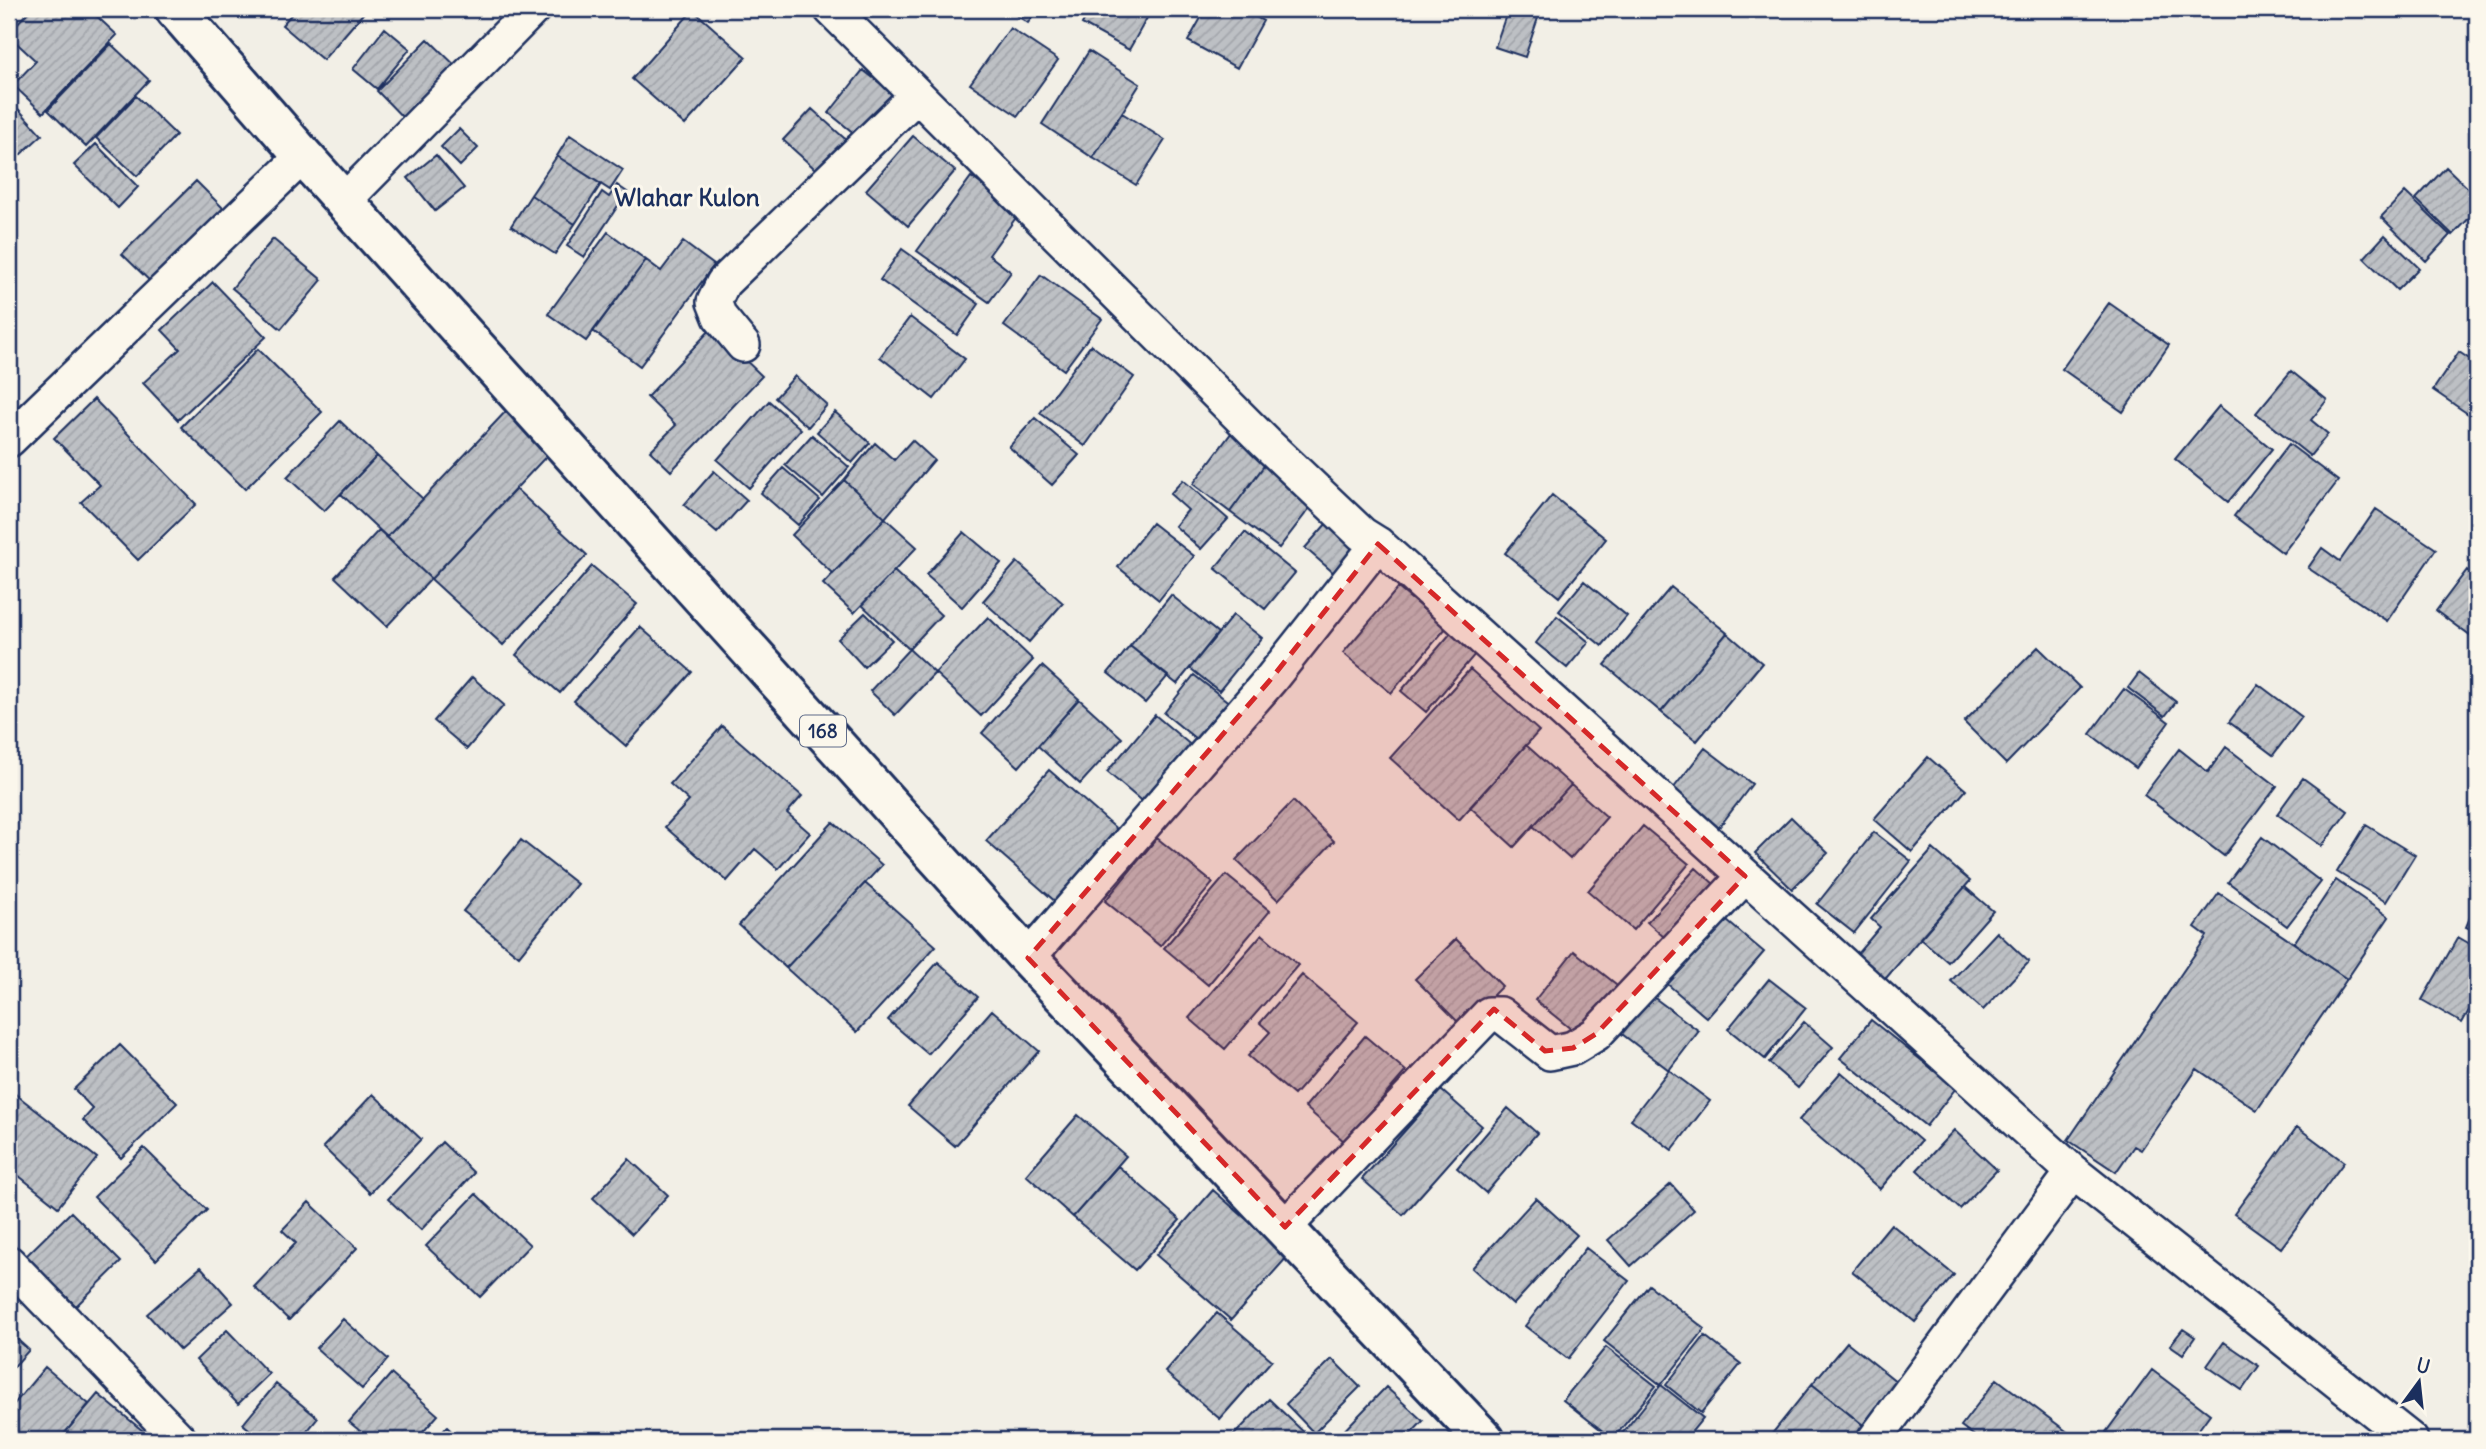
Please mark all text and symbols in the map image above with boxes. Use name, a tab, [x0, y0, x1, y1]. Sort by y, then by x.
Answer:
district label: Wlahar Kulon	[614, 182, 760, 212]
road number: 168	[800, 716, 846, 746]
north arrow	[2384, 1348, 2454, 1418]
text: U	[2414, 1352, 2433, 1379]

